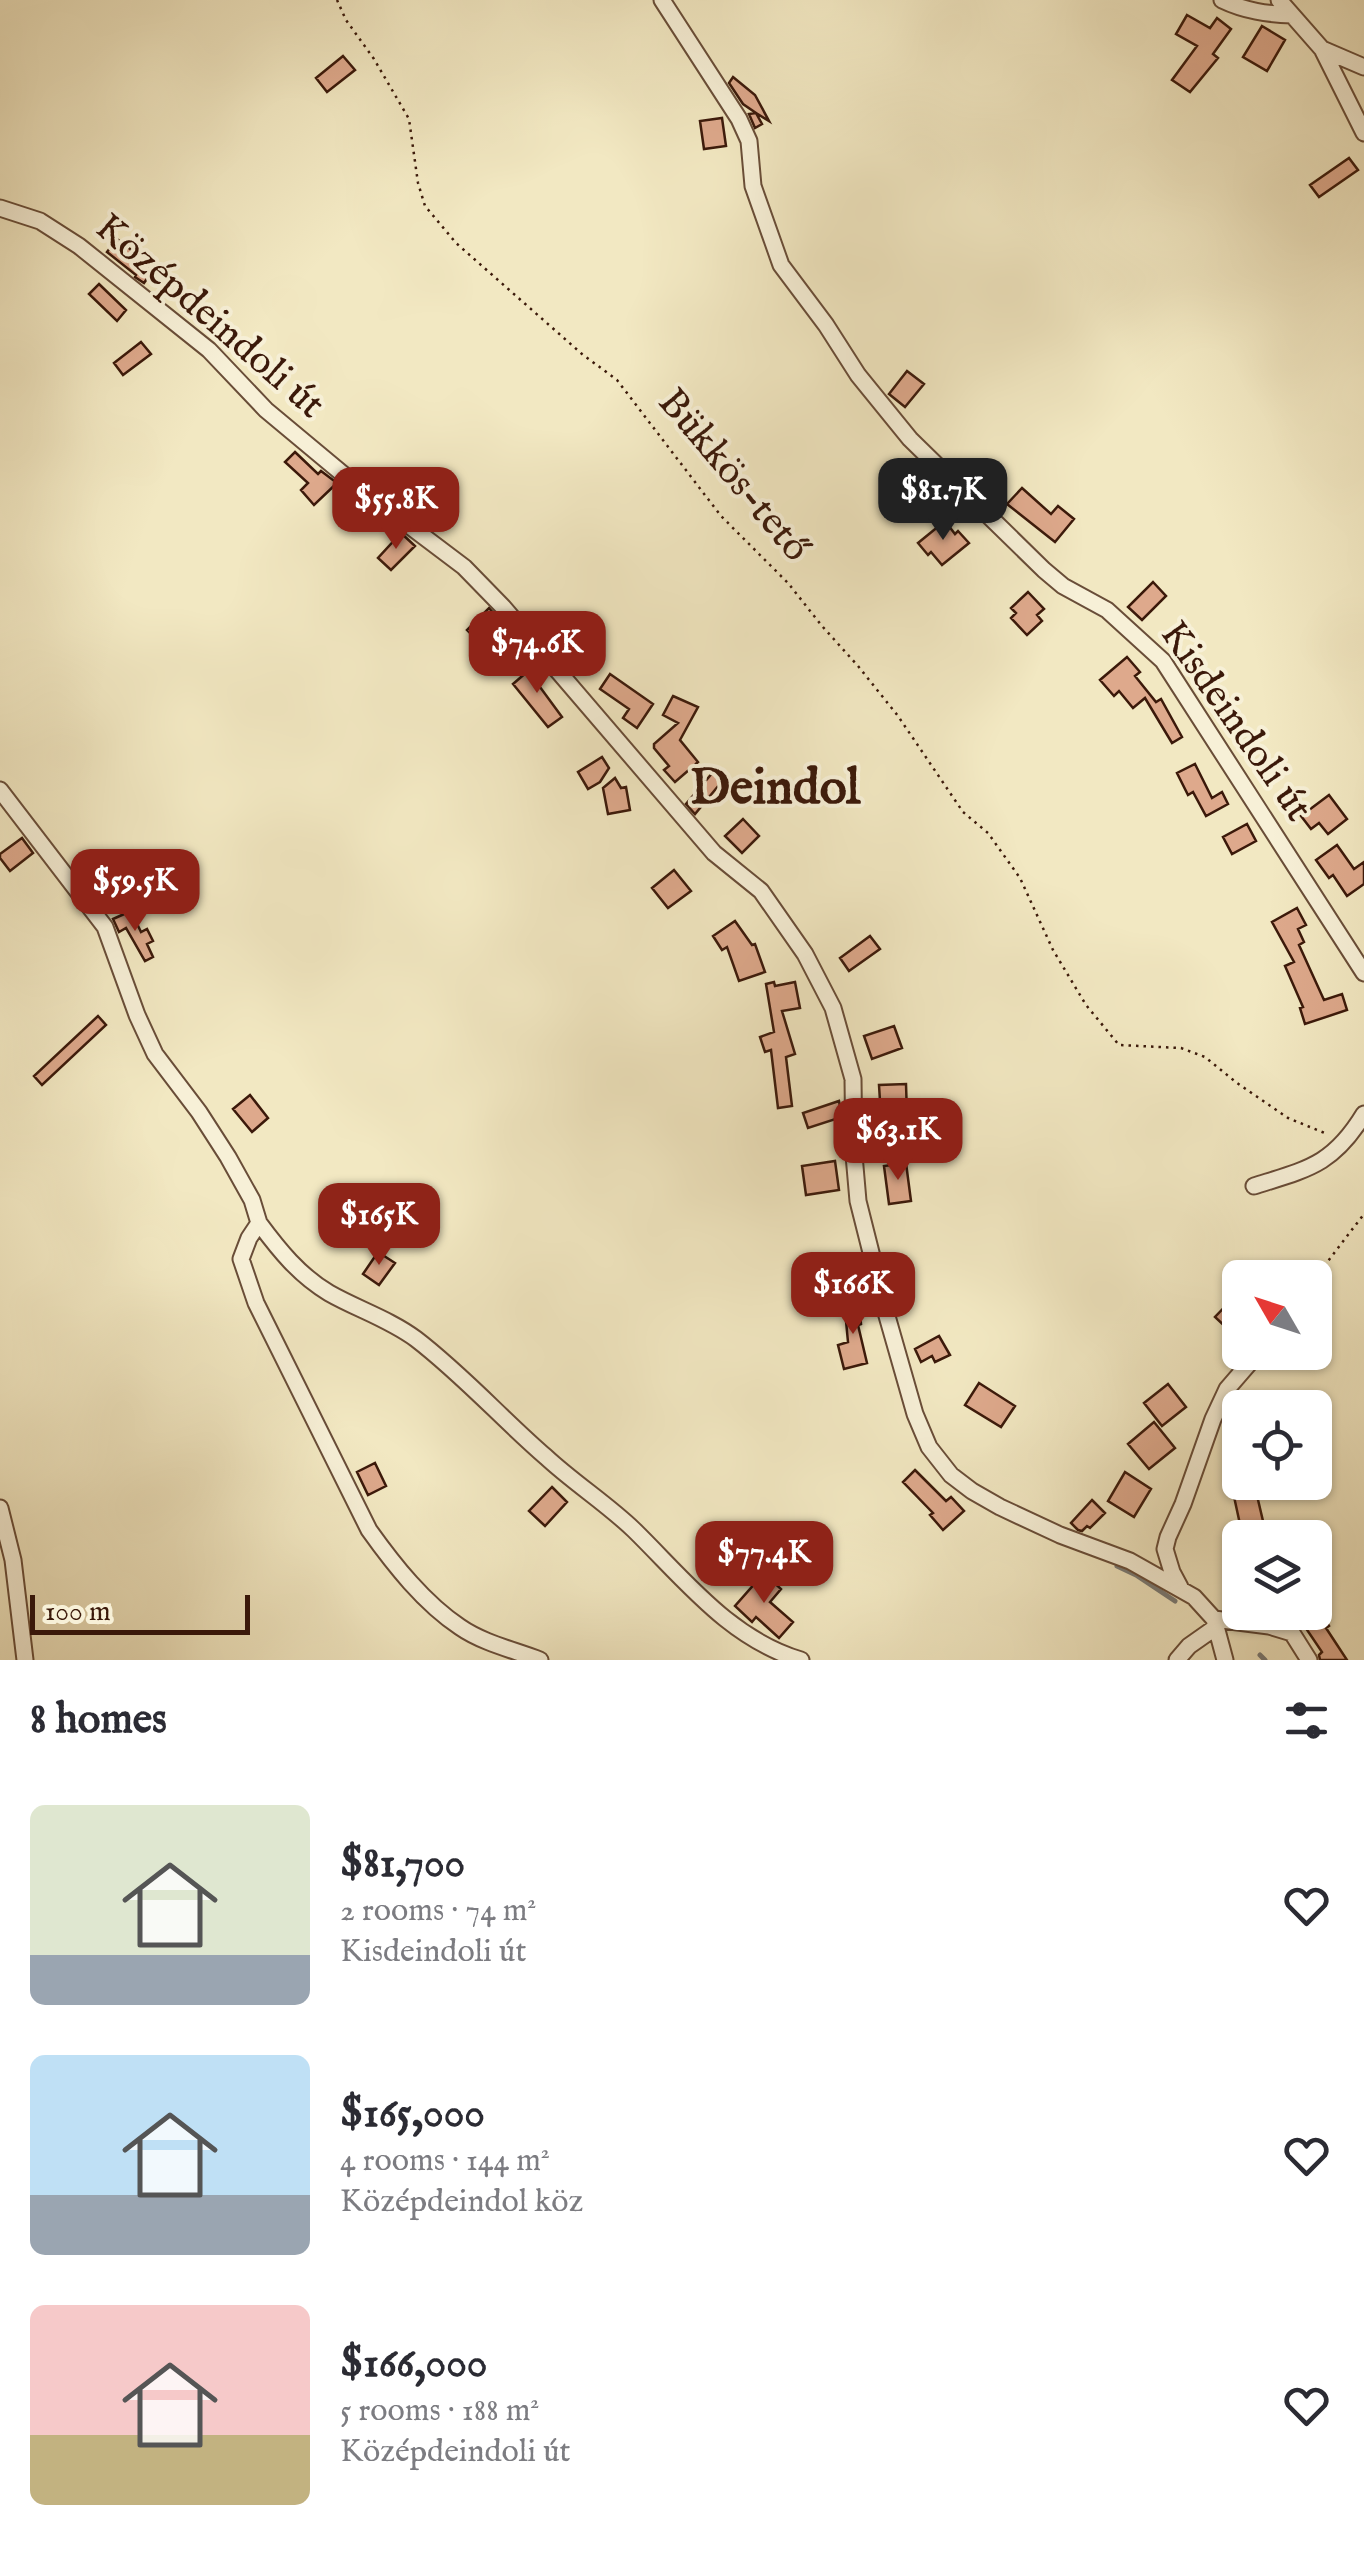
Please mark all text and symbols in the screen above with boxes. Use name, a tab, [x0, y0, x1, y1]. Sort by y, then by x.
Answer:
street label: Középdeindoli út	[84, 203, 334, 431]
street label: Bükkös-tető	[646, 379, 820, 573]
pin: $81.7K	[862, 458, 1024, 543]
pin: $55.8K	[315, 467, 477, 552]
text: $81.7K	[900, 470, 986, 511]
text: $55.8K	[354, 479, 438, 520]
pin: $74.6K	[456, 611, 618, 696]
street label: Kisdeindoli út	[1147, 612, 1323, 832]
text: $74.6K	[491, 623, 583, 664]
district label: Deindol	[690, 758, 861, 821]
pin: $59.5K	[54, 849, 216, 934]
text: $59.5K	[93, 861, 177, 902]
pin: $63.1K	[817, 1098, 979, 1183]
text: $63.1K	[855, 1110, 941, 1151]
pin: $165K	[309, 1183, 449, 1268]
text: $165K	[340, 1195, 418, 1236]
pin: $166K	[783, 1252, 923, 1337]
north arrow	[1222, 1260, 1332, 1370]
map controls	[1222, 1260, 1332, 1630]
text: $166K	[813, 1264, 893, 1305]
button: locate	[1222, 1390, 1332, 1500]
button: layers	[1222, 1520, 1332, 1630]
pin: $77.4K	[683, 1521, 845, 1606]
text: $77.4K	[717, 1533, 811, 1574]
scale bar	[30, 1590, 250, 1634]
text: 100 m	[45, 1595, 111, 1630]
icon: filters	[1279, 1693, 1334, 1748]
text: 8 homes	[30, 1694, 167, 1747]
text: $81,700	[340, 1838, 465, 1891]
icon: home	[110, 1845, 230, 1965]
icon: heart	[1279, 1878, 1334, 1933]
text: 2 rooms · 74 m²	[340, 1891, 536, 1932]
text: Kisdeindoli út	[340, 1932, 526, 1973]
text: $165,000	[340, 2088, 485, 2141]
icon: home	[110, 2095, 230, 2215]
icon: heart	[1279, 2128, 1334, 2183]
text: 4 rooms · 144 m²	[340, 2141, 550, 2182]
text: Középdeindol köz	[340, 2182, 583, 2223]
text: $166,000	[340, 2338, 487, 2391]
icon: home	[110, 2345, 230, 2465]
icon: heart	[1279, 2378, 1334, 2433]
text: 5 rooms · 188 m²	[340, 2391, 539, 2432]
text: Középdeindoli út	[340, 2432, 571, 2473]

